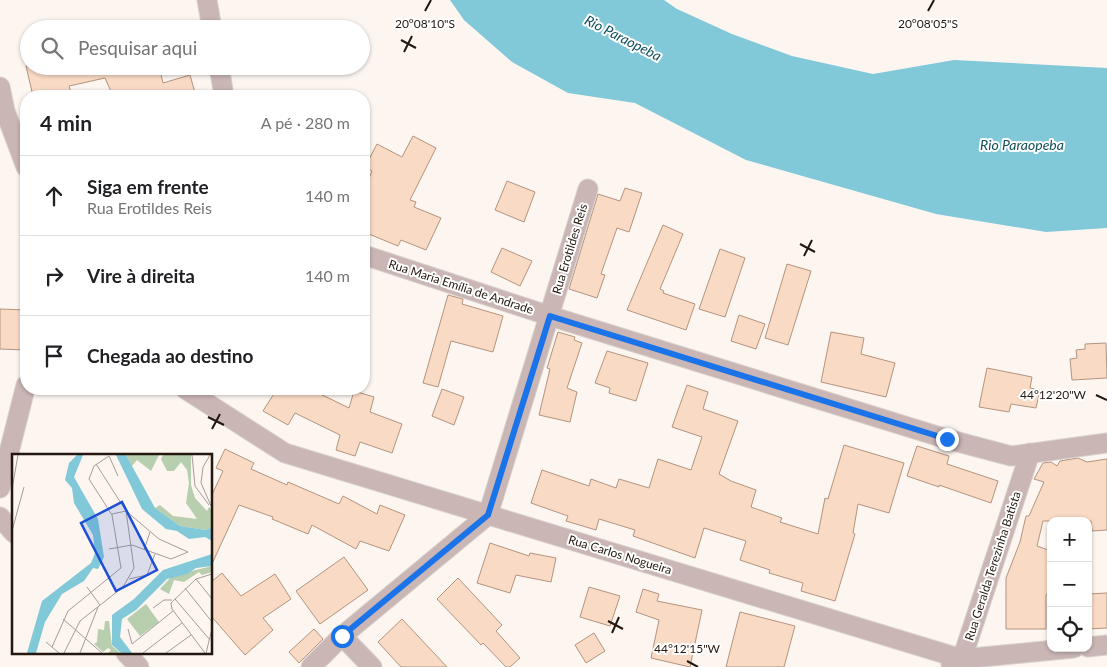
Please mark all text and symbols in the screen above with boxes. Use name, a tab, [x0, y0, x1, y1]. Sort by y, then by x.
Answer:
water label: Rio Paraopeba	[582, 11, 664, 64]
text: 20°08'10"S	[395, 16, 455, 31]
text: 20°08'05"S	[898, 16, 958, 31]
search box	[20, 20, 370, 75]
icon: search	[38, 34, 66, 62]
text: Pesquisar aqui	[78, 36, 197, 59]
text: 4 min	[40, 110, 92, 135]
text: A pé · 280 m	[261, 113, 350, 132]
water label: Rio Paraopeba	[980, 136, 1064, 153]
text: Siga em frente	[87, 175, 209, 198]
icon: ahead	[40, 182, 68, 210]
text: 140 m	[305, 186, 350, 205]
text: Rua Erotildes Reis	[87, 198, 212, 217]
street label: Rua Erotildes Reis	[549, 202, 590, 296]
street label: Rua Maria Emília de Andrade	[387, 256, 535, 317]
icon: right	[40, 262, 68, 290]
text: Vire à direita	[87, 264, 195, 287]
text: 140 m	[305, 266, 350, 285]
icon: arrive	[40, 342, 68, 370]
text: Chegada ao destino	[87, 344, 253, 367]
text: 44°12'20"W	[1020, 387, 1087, 402]
route end	[936, 428, 959, 451]
inset map	[12, 454, 212, 654]
street label: Rua Geralda Terezinha Batista	[961, 489, 1024, 642]
map controls	[1047, 517, 1092, 652]
button: +	[1047, 517, 1092, 562]
street label: Rua Carlos Nogueira	[567, 532, 674, 577]
button: −	[1047, 562, 1092, 607]
button: locate	[1047, 607, 1092, 652]
route start	[331, 625, 354, 648]
text: 44°12'15"W	[654, 641, 721, 656]

